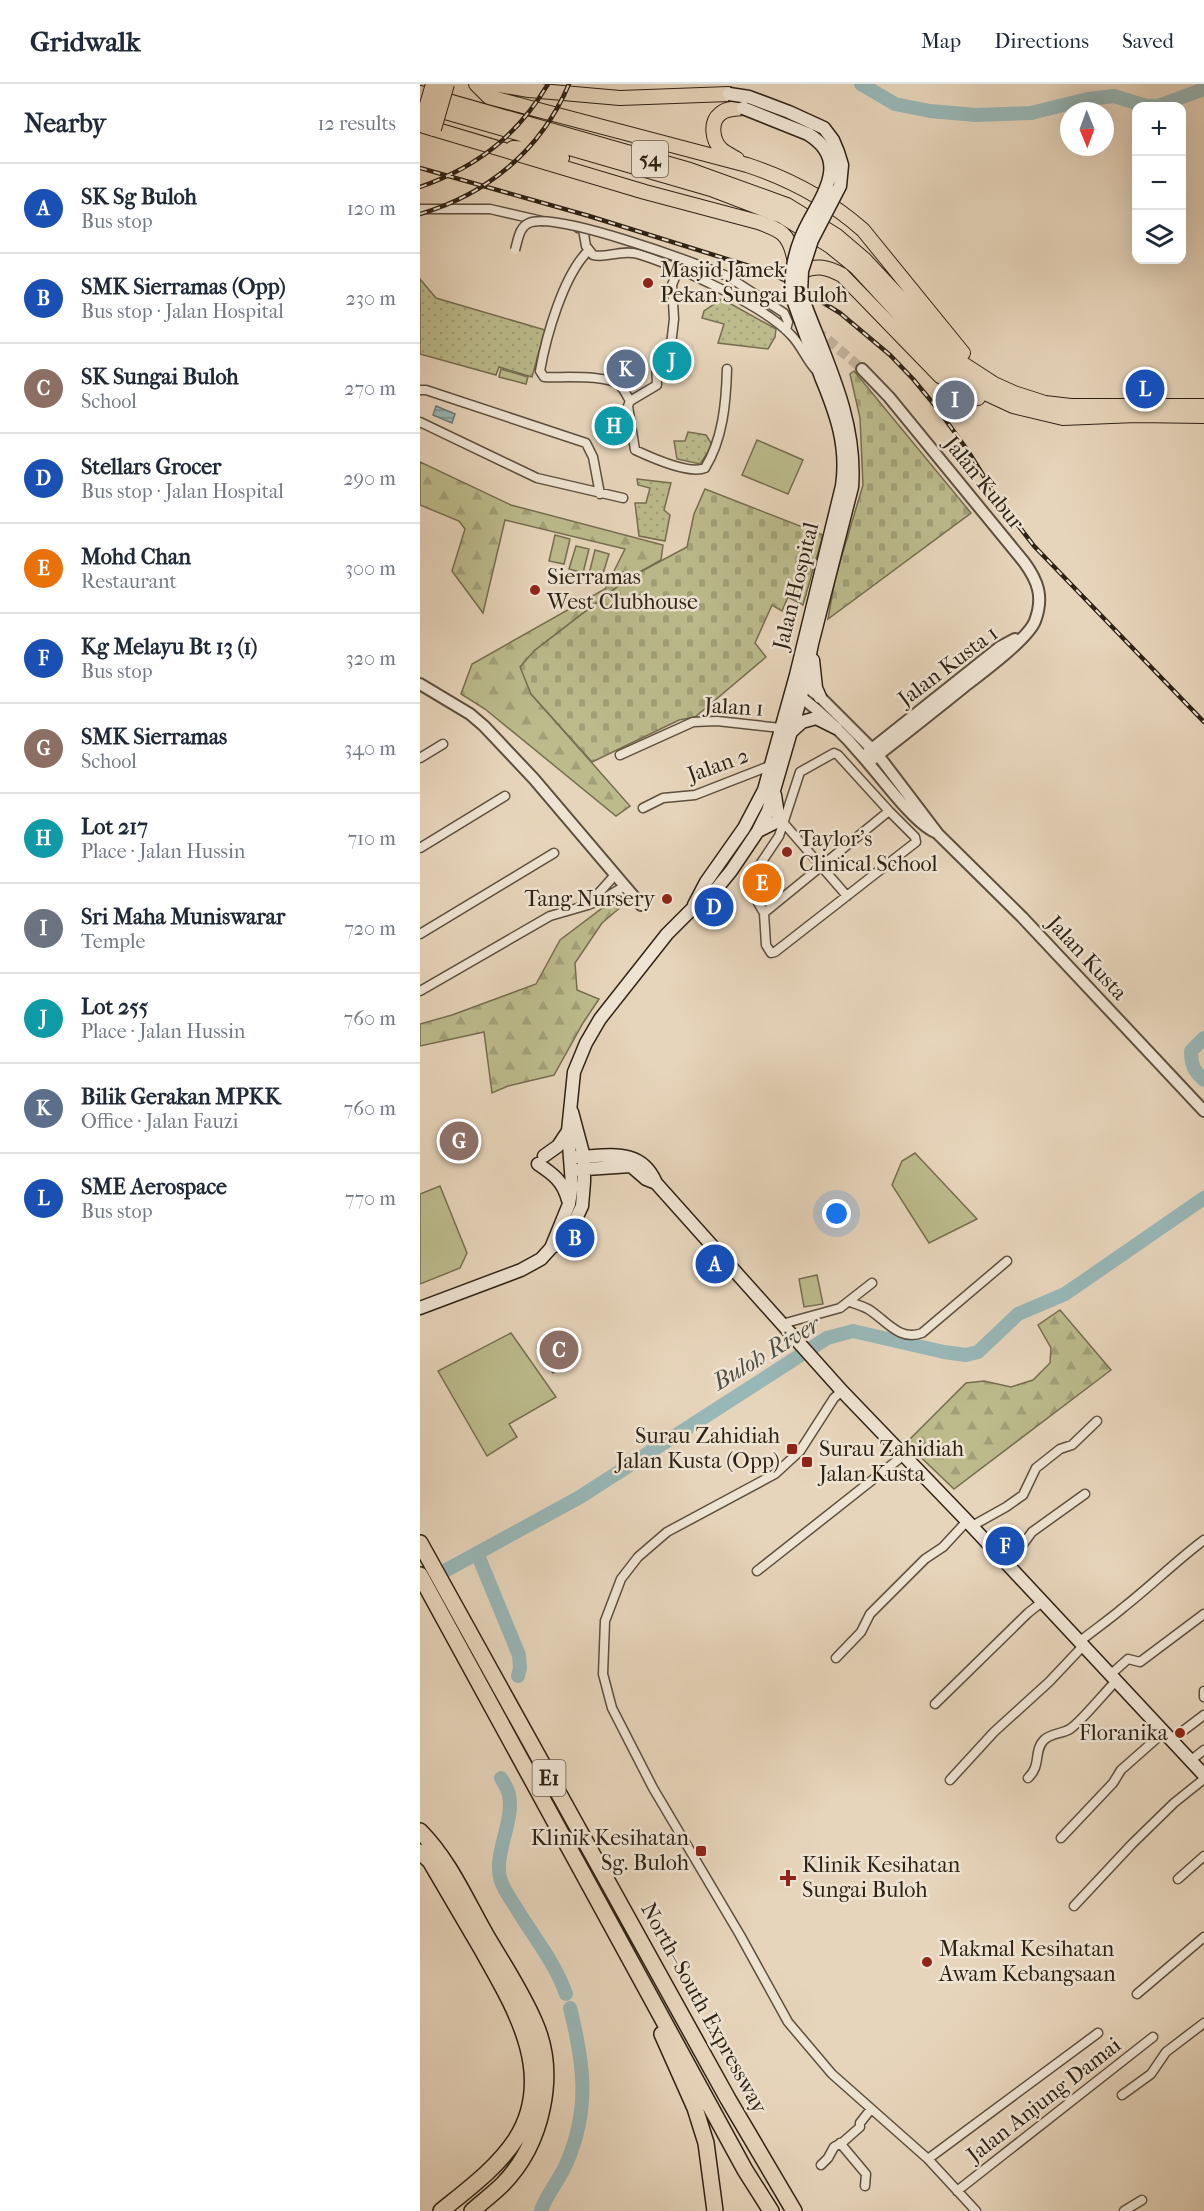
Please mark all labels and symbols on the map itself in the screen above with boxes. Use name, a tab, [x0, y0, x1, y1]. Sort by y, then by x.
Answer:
north arrow	[1060, 102, 1114, 156]
road number: 54	[632, 141, 668, 177]
place label: Masjid Jamek Pekan Sungai Buloh	[660, 257, 849, 308]
marker: Masjid Jamek Pekan Sungai Buloh	[641, 276, 655, 290]
pin: J	[652, 338, 692, 384]
pin: K	[606, 346, 646, 392]
pin: L	[1126, 366, 1164, 412]
pin: I	[936, 378, 974, 422]
pin: H	[594, 404, 634, 448]
street label: Jalan Kubur	[937, 429, 1030, 535]
street label: Jalan Hospital	[767, 520, 824, 654]
place label: Sierramas West Clubhouse	[546, 564, 698, 615]
marker: Sierramas West Clubhouse	[528, 583, 542, 597]
street label: Jalan Kusta 1	[891, 620, 1003, 713]
street label: Jalan 1	[702, 692, 764, 722]
street label: Jalan 2	[682, 742, 752, 789]
place label: Taylor’s Clinical School	[799, 826, 938, 877]
marker: Taylor’s Clinical School	[780, 845, 794, 859]
pin: E	[742, 860, 782, 906]
pin: D	[694, 884, 734, 930]
place label: Tang Nursery	[524, 886, 656, 912]
marker: Tang Nursery	[660, 892, 674, 906]
street label: Jalan Kusta	[1040, 909, 1133, 1006]
pin: G	[440, 1118, 478, 1164]
your location	[822, 1199, 851, 1228]
pin: B	[556, 1216, 594, 1260]
pin: A	[696, 1242, 734, 1286]
water label: Buloh River	[706, 1309, 827, 1397]
pin: C	[540, 1328, 578, 1372]
place label: Surau Zahidiah Jalan Kusta (Opp)	[614, 1423, 781, 1474]
place label: Surau Zahidiah Jalan Kusta	[817, 1436, 965, 1487]
marker: Surau Zahidiah Jalan Kusta (Opp)	[785, 1442, 799, 1456]
marker: Surau Zahidiah Jalan Kusta	[800, 1455, 814, 1469]
pin: F	[986, 1524, 1024, 1568]
place label: Floranika	[1079, 1720, 1169, 1746]
marker: Floranika	[1173, 1726, 1187, 1740]
road number: E1	[532, 1760, 566, 1796]
place label: Klinik Kesihatan Sg. Buloh	[531, 1825, 690, 1876]
marker: Klinik Kesihatan Sg. Buloh	[694, 1844, 708, 1858]
place label: Klinik Kesihatan Sungai Buloh	[802, 1852, 961, 1903]
marker: Klinik Kesihatan Sungai Buloh	[779, 1869, 797, 1887]
street label: North–South Expressway	[635, 1898, 773, 2119]
place label: Makmal Kesihatan Awam Kebangsaan	[938, 1936, 1116, 1987]
marker: Makmal Kesihatan Awam Kebangsaan	[920, 1955, 934, 1969]
street label: Jalan Anjung Damai	[960, 2032, 1126, 2169]

